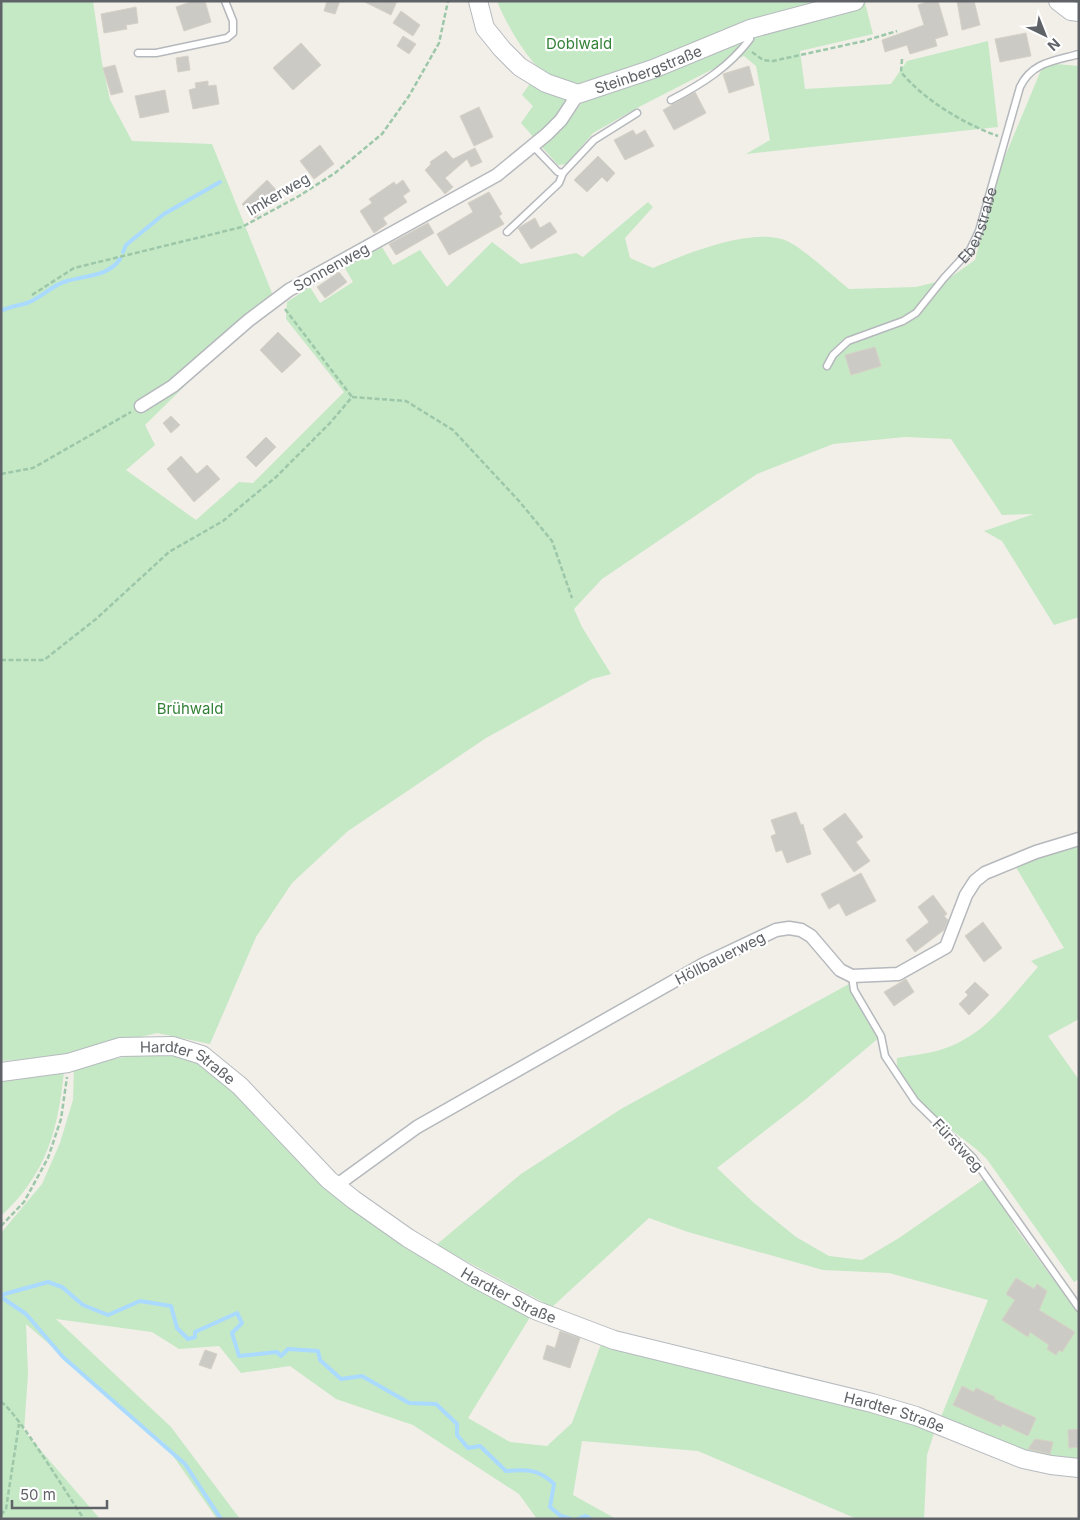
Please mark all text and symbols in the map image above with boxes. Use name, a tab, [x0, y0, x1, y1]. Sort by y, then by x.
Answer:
north arrow	[1020, 10, 1070, 60]
park label: Doblwald	[546, 34, 612, 53]
text: N	[1045, 35, 1064, 55]
street label: Steinbergstraße	[592, 40, 704, 97]
street label: Imkerweg	[243, 168, 313, 220]
street label: Ebenstraße	[953, 185, 1001, 267]
street label: Sonnenweg	[290, 238, 372, 296]
park label: Brühwald	[157, 699, 223, 718]
street label: Höllbauerweg	[672, 927, 768, 989]
street label: Hardter Straße	[140, 1036, 240, 1088]
street label: Fürstweg	[929, 1114, 987, 1176]
street label: Hardter Straße	[458, 1263, 559, 1327]
street label: Hardter Straße	[842, 1387, 948, 1436]
scale bar	[12, 1478, 108, 1510]
text: 50 m	[20, 1485, 56, 1504]

